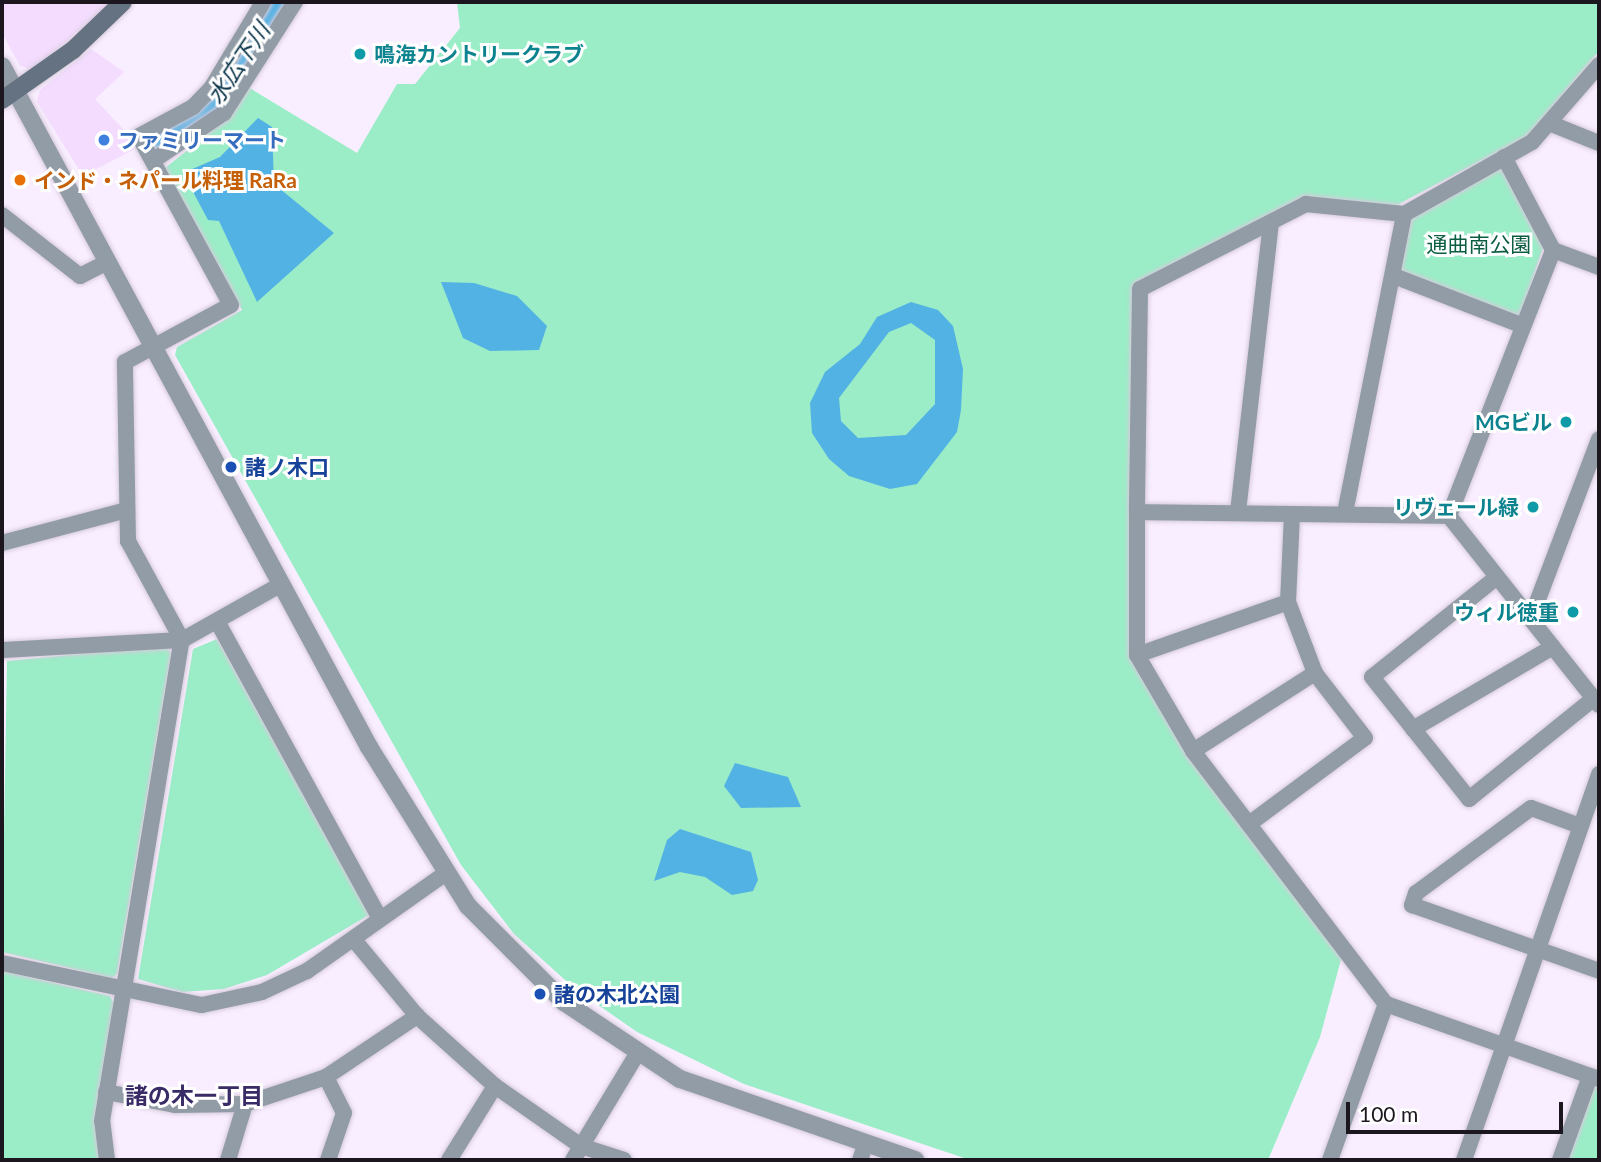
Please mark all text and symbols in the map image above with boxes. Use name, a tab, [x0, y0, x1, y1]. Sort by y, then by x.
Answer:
water label: 水広下川	[201, 17, 275, 109]
place label: 鳴海カントリークラブ	[374, 41, 584, 67]
marker: 鳴海カントリークラブ	[352, 46, 368, 62]
place label: ファミリーマート	[118, 127, 286, 153]
marker: ファミリーマート	[96, 132, 112, 148]
place label: インド・ネパール料理 RaRa	[34, 167, 297, 193]
marker: インド・ネパール料理 RaRa	[12, 172, 28, 188]
park label: 通曲南公園	[1427, 231, 1531, 257]
place label: MGビル	[1475, 409, 1552, 435]
marker: MGビル	[1558, 414, 1574, 430]
place label: 諸ノ木口	[245, 454, 329, 480]
marker: 諸ノ木口	[223, 459, 239, 475]
place label: リヴェール緑	[1393, 494, 1519, 520]
marker: リヴェール緑	[1525, 499, 1541, 515]
place label: ウィル徳重	[1454, 599, 1559, 625]
marker: ウィル徳重	[1565, 604, 1581, 620]
place label: 諸の木北公園	[554, 981, 680, 1007]
marker: 諸の木北公園	[532, 986, 548, 1002]
district label: 諸の木一丁目	[125, 1081, 263, 1109]
scale bar	[1349, 1088, 1566, 1132]
text: 100 m	[1359, 1101, 1418, 1126]

